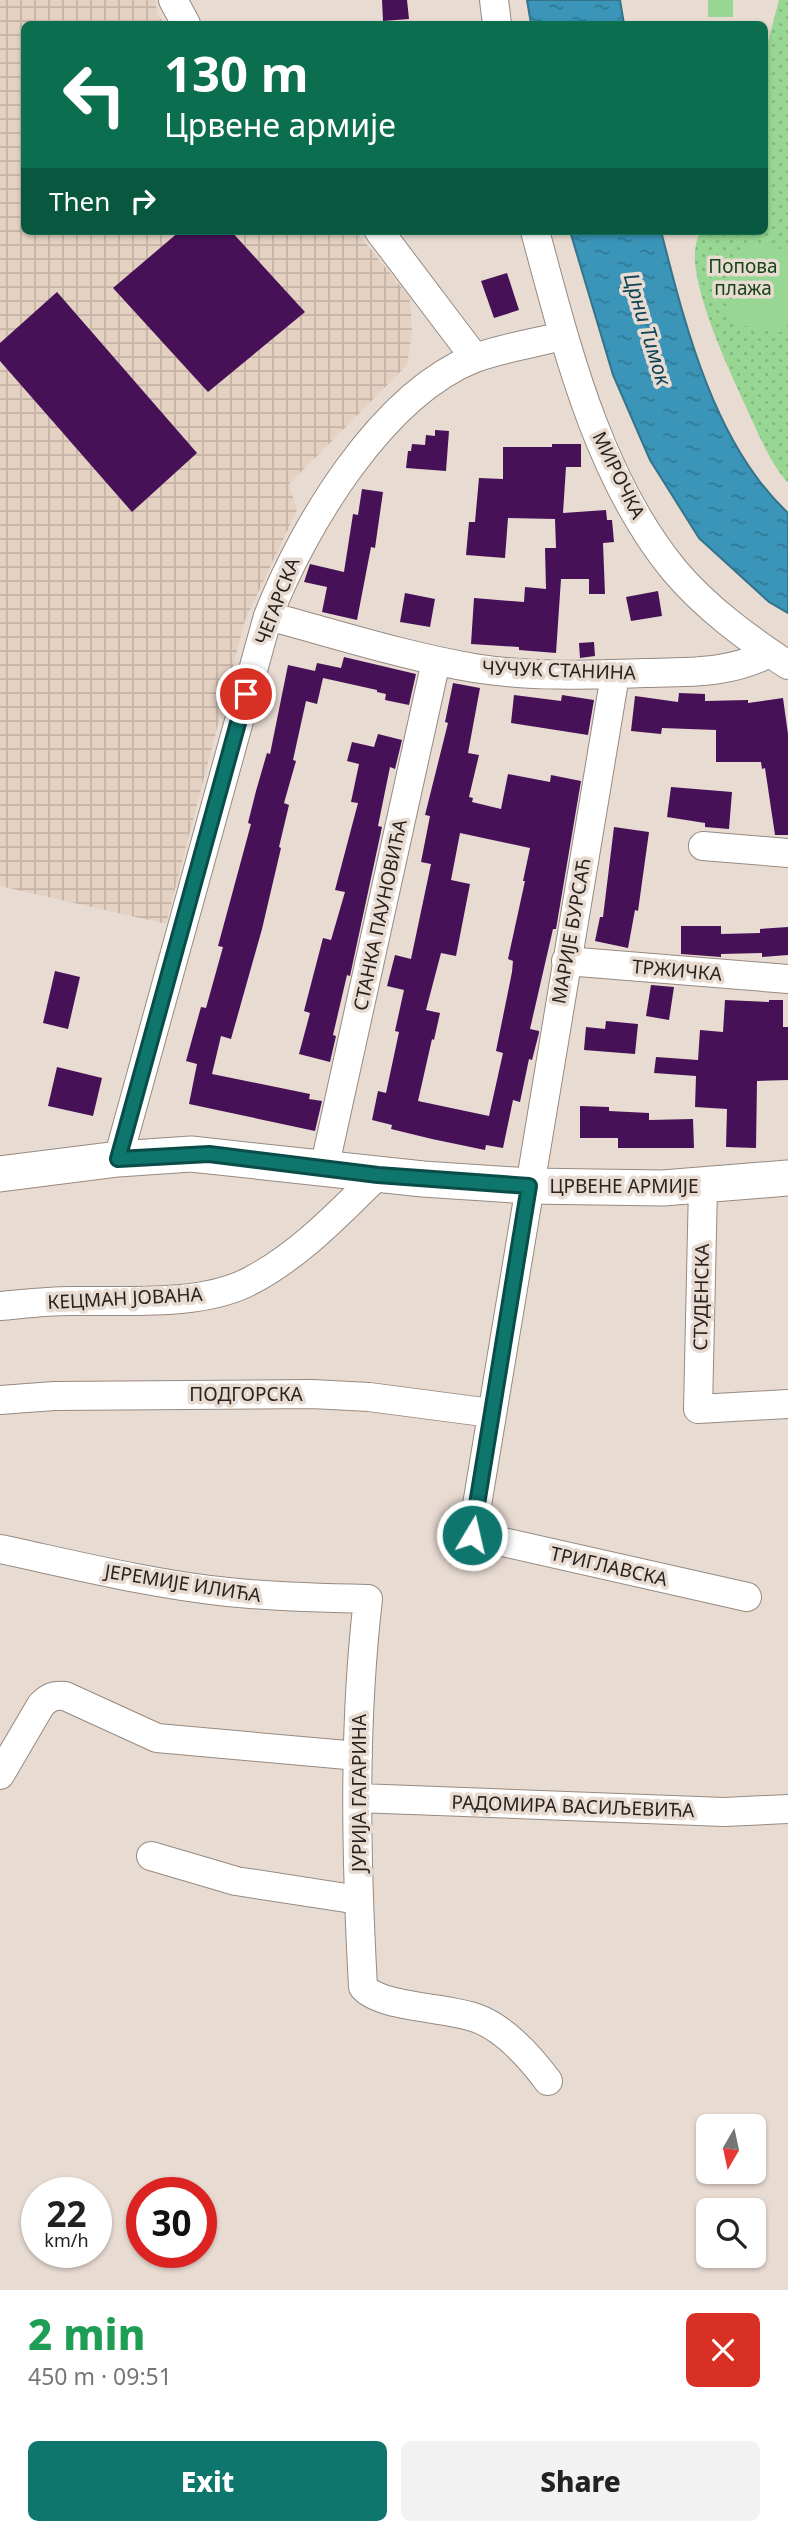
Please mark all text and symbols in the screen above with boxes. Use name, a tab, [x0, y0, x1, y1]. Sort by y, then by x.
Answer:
text: 130 m	[164, 40, 309, 106]
icon: left	[49, 49, 140, 140]
text: Црвене армије	[164, 103, 396, 146]
icon: right	[124, 182, 162, 220]
text: Then	[49, 183, 110, 219]
park label: Попова плажа	[708, 253, 778, 301]
water label: Црни Тимок	[618, 269, 679, 390]
street label: МИРОЧКА	[587, 427, 652, 524]
street label: ЧЕГАРСКА	[248, 553, 306, 648]
street label: ЧУЧУК СТАНИНА	[482, 654, 637, 686]
pin	[216, 664, 276, 724]
icon: arrive	[227, 675, 265, 713]
street label: СТАНКА ПАУНОВИЋА	[347, 816, 413, 1013]
street label: МАРИЈЕ БУРСАЋ	[545, 856, 597, 1006]
street label: ТРЖИЧКА	[631, 953, 724, 987]
street label: ЦРВЕНЕ АРМИЈЕ	[549, 1173, 699, 1199]
street label: СТУДЕНСКА	[687, 1242, 715, 1351]
street label: КЕЦМАН ЈОВАНА	[47, 1281, 204, 1315]
street label: ПОДГОРСКА	[189, 1381, 304, 1407]
position arrow	[435, 1498, 509, 1572]
street label: ТРИГЛАВСКА	[548, 1540, 671, 1592]
street label: ЈЕРЕМИЈЕ ИЛИЋА	[101, 1558, 264, 1608]
street label: ЈУРИЈА ГАГАРИНА	[346, 1713, 372, 1874]
street label: РАДОМИРА ВАСИЉЕВИЋА	[451, 1789, 696, 1823]
north arrow	[696, 2114, 766, 2184]
map controls	[696, 2114, 766, 2268]
speed limit sign: 30	[126, 2177, 217, 2268]
text: 22	[46, 2190, 87, 2237]
button: search	[696, 2198, 766, 2268]
text: km/h	[44, 2228, 89, 2252]
text: 2 min	[28, 2305, 145, 2362]
button: close	[686, 2313, 760, 2387]
text: 450 m · 09:51	[28, 2360, 172, 2392]
button: Exit	[28, 2441, 387, 2521]
button: Share	[401, 2441, 760, 2521]

